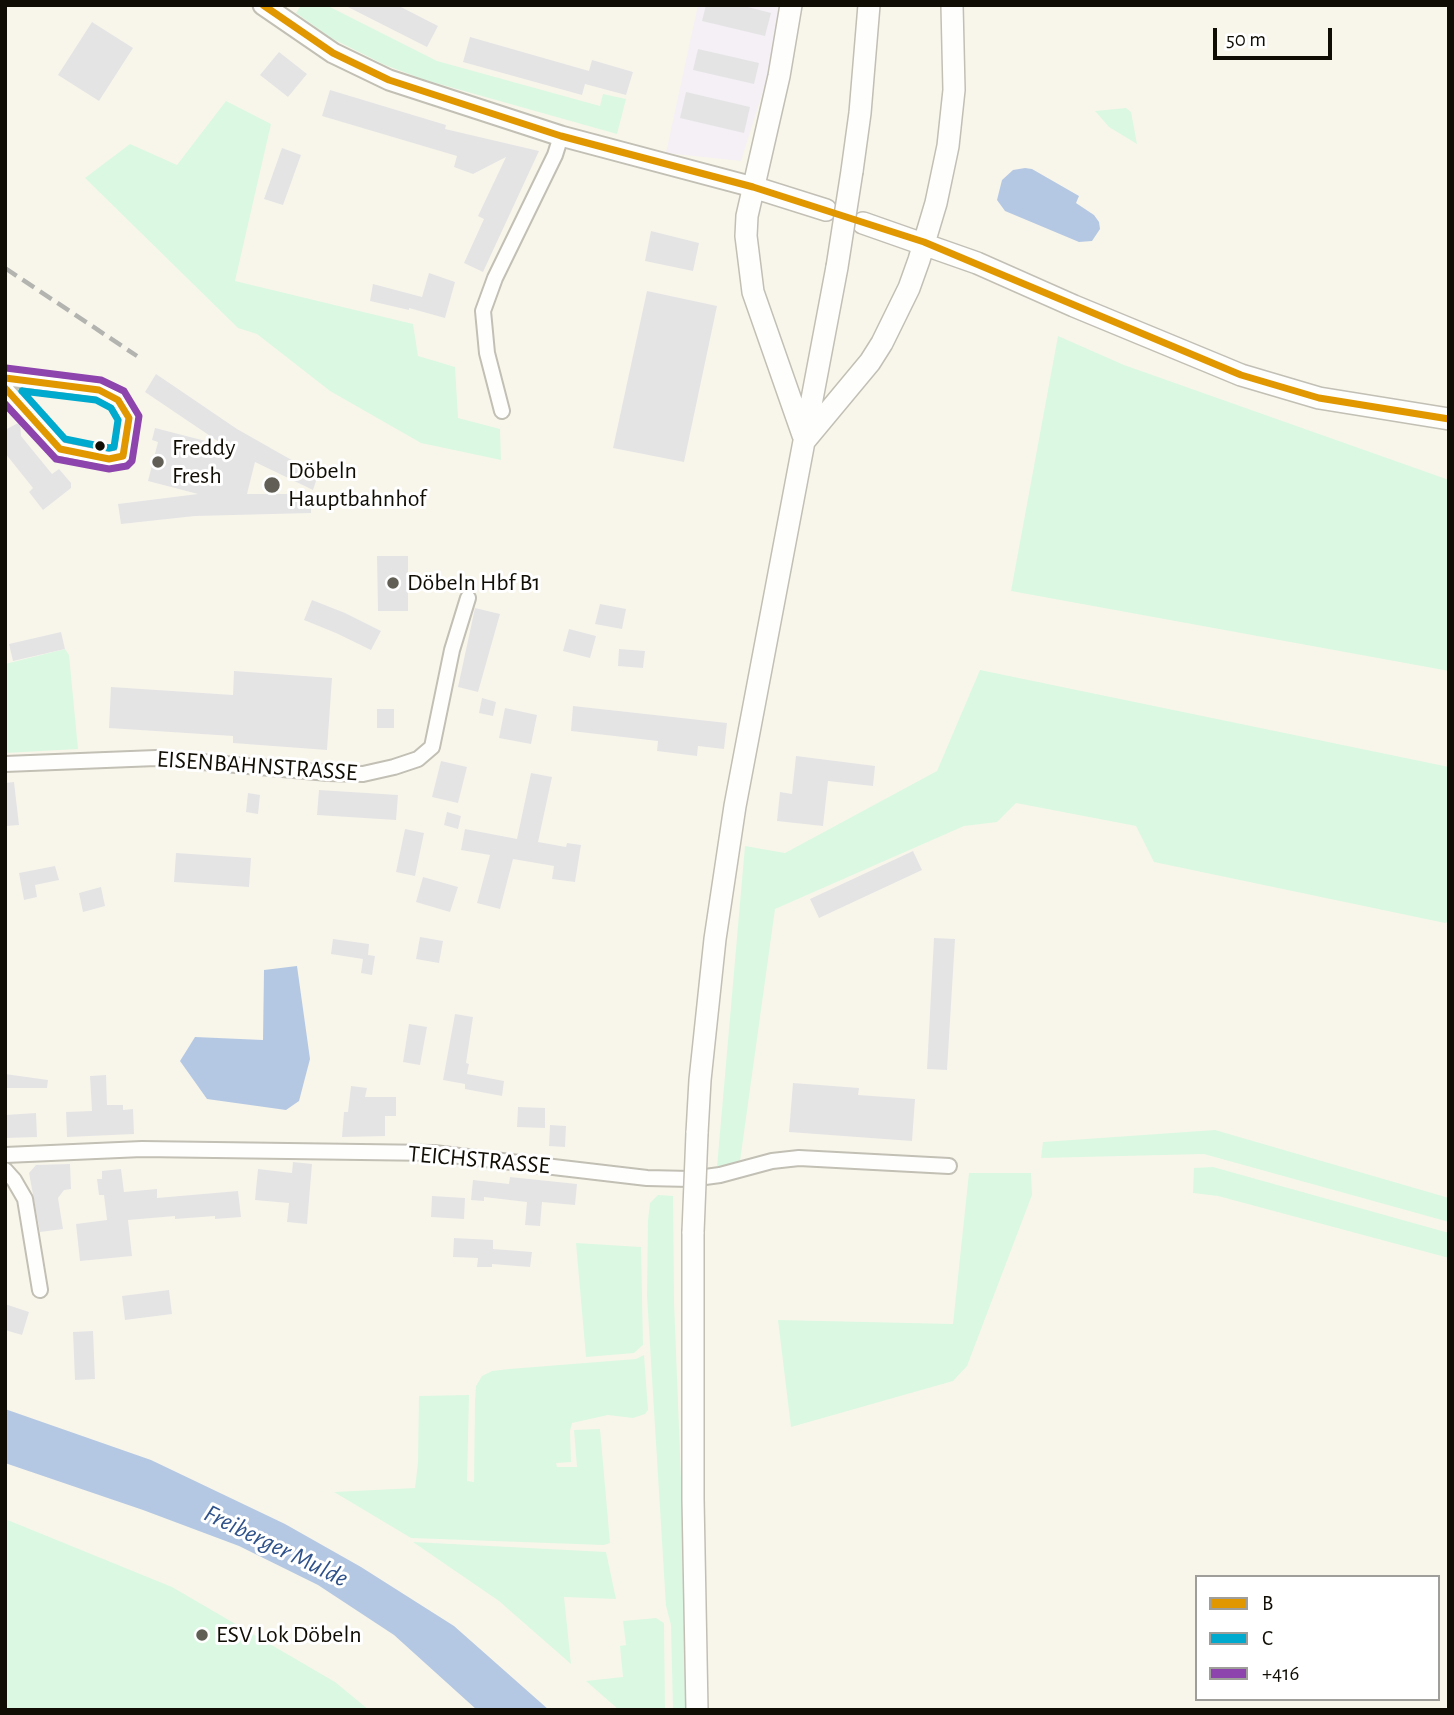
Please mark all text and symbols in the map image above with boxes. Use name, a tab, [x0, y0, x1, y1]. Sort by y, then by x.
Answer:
scale bar	[1216, 14, 1335, 58]
text: 50 m	[1226, 29, 1266, 50]
place label: Freddy Fresh	[172, 434, 235, 490]
unlabelled marker	[93, 439, 107, 453]
marker: Freddy Fresh	[150, 454, 166, 470]
place label: Döbeln Hauptbahnhof	[288, 457, 426, 513]
marker: Döbeln Hauptbahnhof	[262, 475, 282, 495]
place label: Döbeln Hbf B1	[407, 569, 541, 597]
marker: Döbeln Hbf B1	[385, 575, 401, 591]
street label: EISENBAHNSTRASSE	[156, 745, 358, 787]
street label: TEICHSTRASSE	[407, 1139, 551, 1181]
water label: Freiberger Mulde	[199, 1498, 353, 1594]
legend	[1195, 1575, 1440, 1701]
text: B	[1262, 1593, 1273, 1614]
place label: ESV Lok Döbeln	[216, 1621, 362, 1649]
marker: ESV Lok Döbeln	[194, 1627, 210, 1643]
text: C	[1262, 1628, 1273, 1649]
text: +416	[1262, 1663, 1299, 1684]

